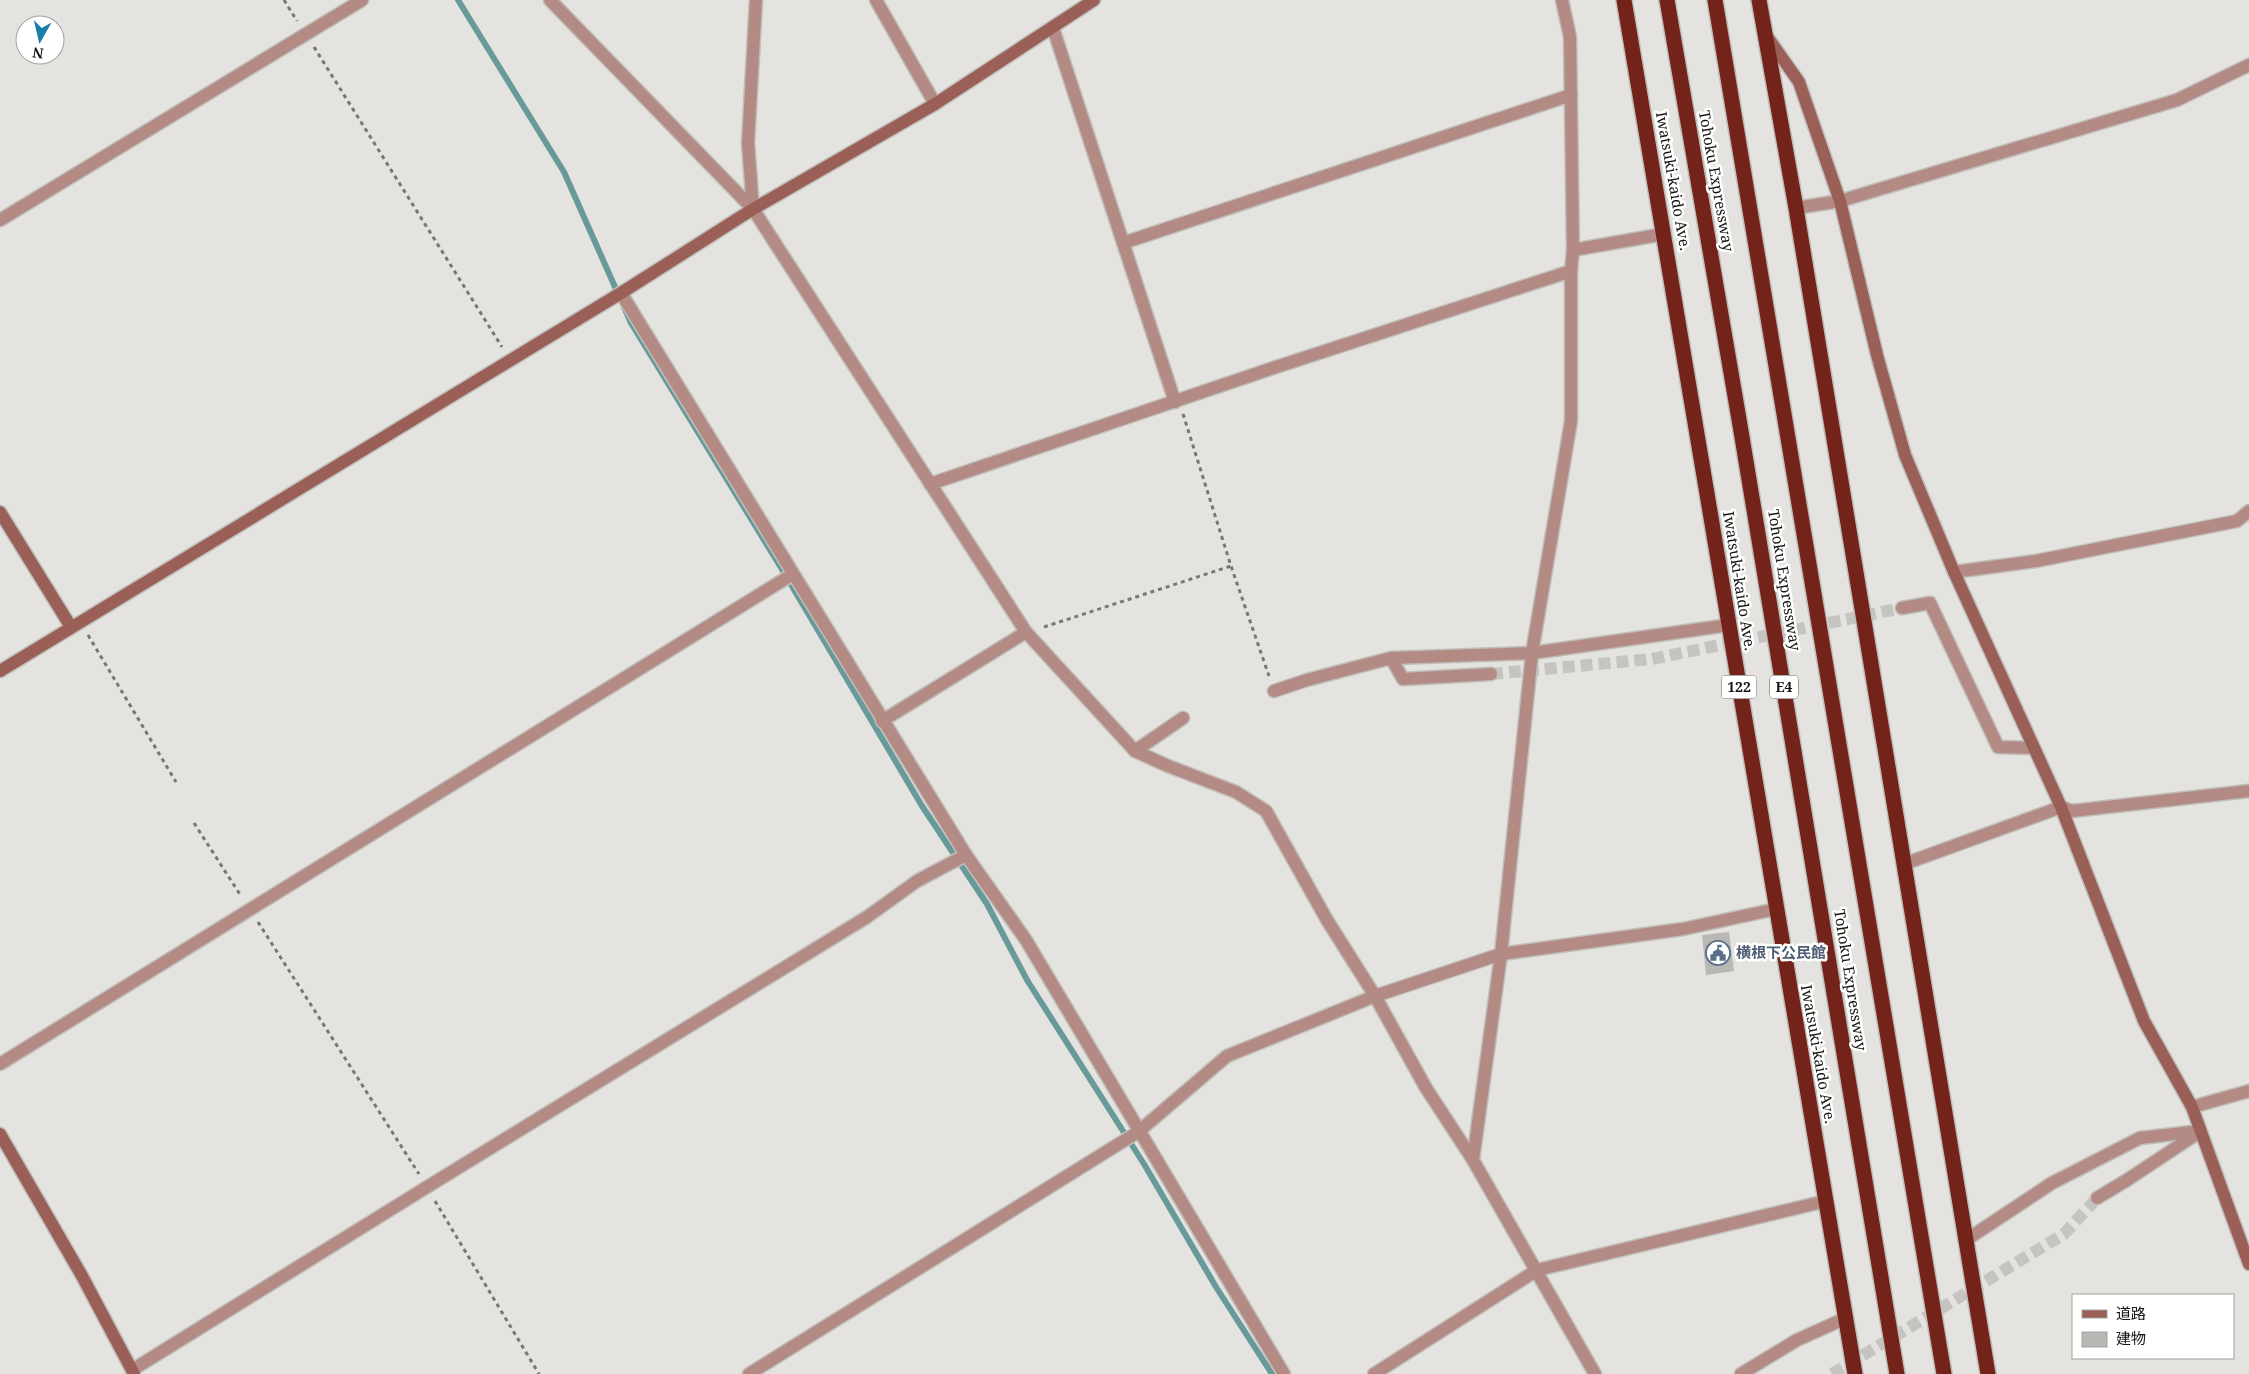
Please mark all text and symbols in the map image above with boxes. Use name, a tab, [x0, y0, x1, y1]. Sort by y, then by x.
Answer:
north arrow	[15, 15, 65, 65]
text: N	[31, 43, 45, 64]
street label: Tohoku Expressway	[1695, 109, 1739, 253]
street label: Iwatsuki-kaido Ave.	[1652, 110, 1696, 252]
street label: Tohoku Expressway	[1764, 508, 1806, 652]
street label: Iwatsuki-kaido Ave.	[1719, 510, 1761, 652]
road number: 122	[1722, 676, 1756, 699]
road number: E4	[1770, 676, 1798, 699]
street label: Tohoku Expressway	[1830, 908, 1872, 1052]
public building icon: 横根下公民館	[1705, 940, 1731, 966]
place label: 横根下公民館	[1736, 942, 1826, 962]
street label: Iwatsuki-kaido Ave.	[1797, 983, 1841, 1125]
legend	[2072, 1294, 2234, 1359]
text: 道路	[2116, 1303, 2146, 1323]
text: 建物	[2116, 1328, 2146, 1348]

